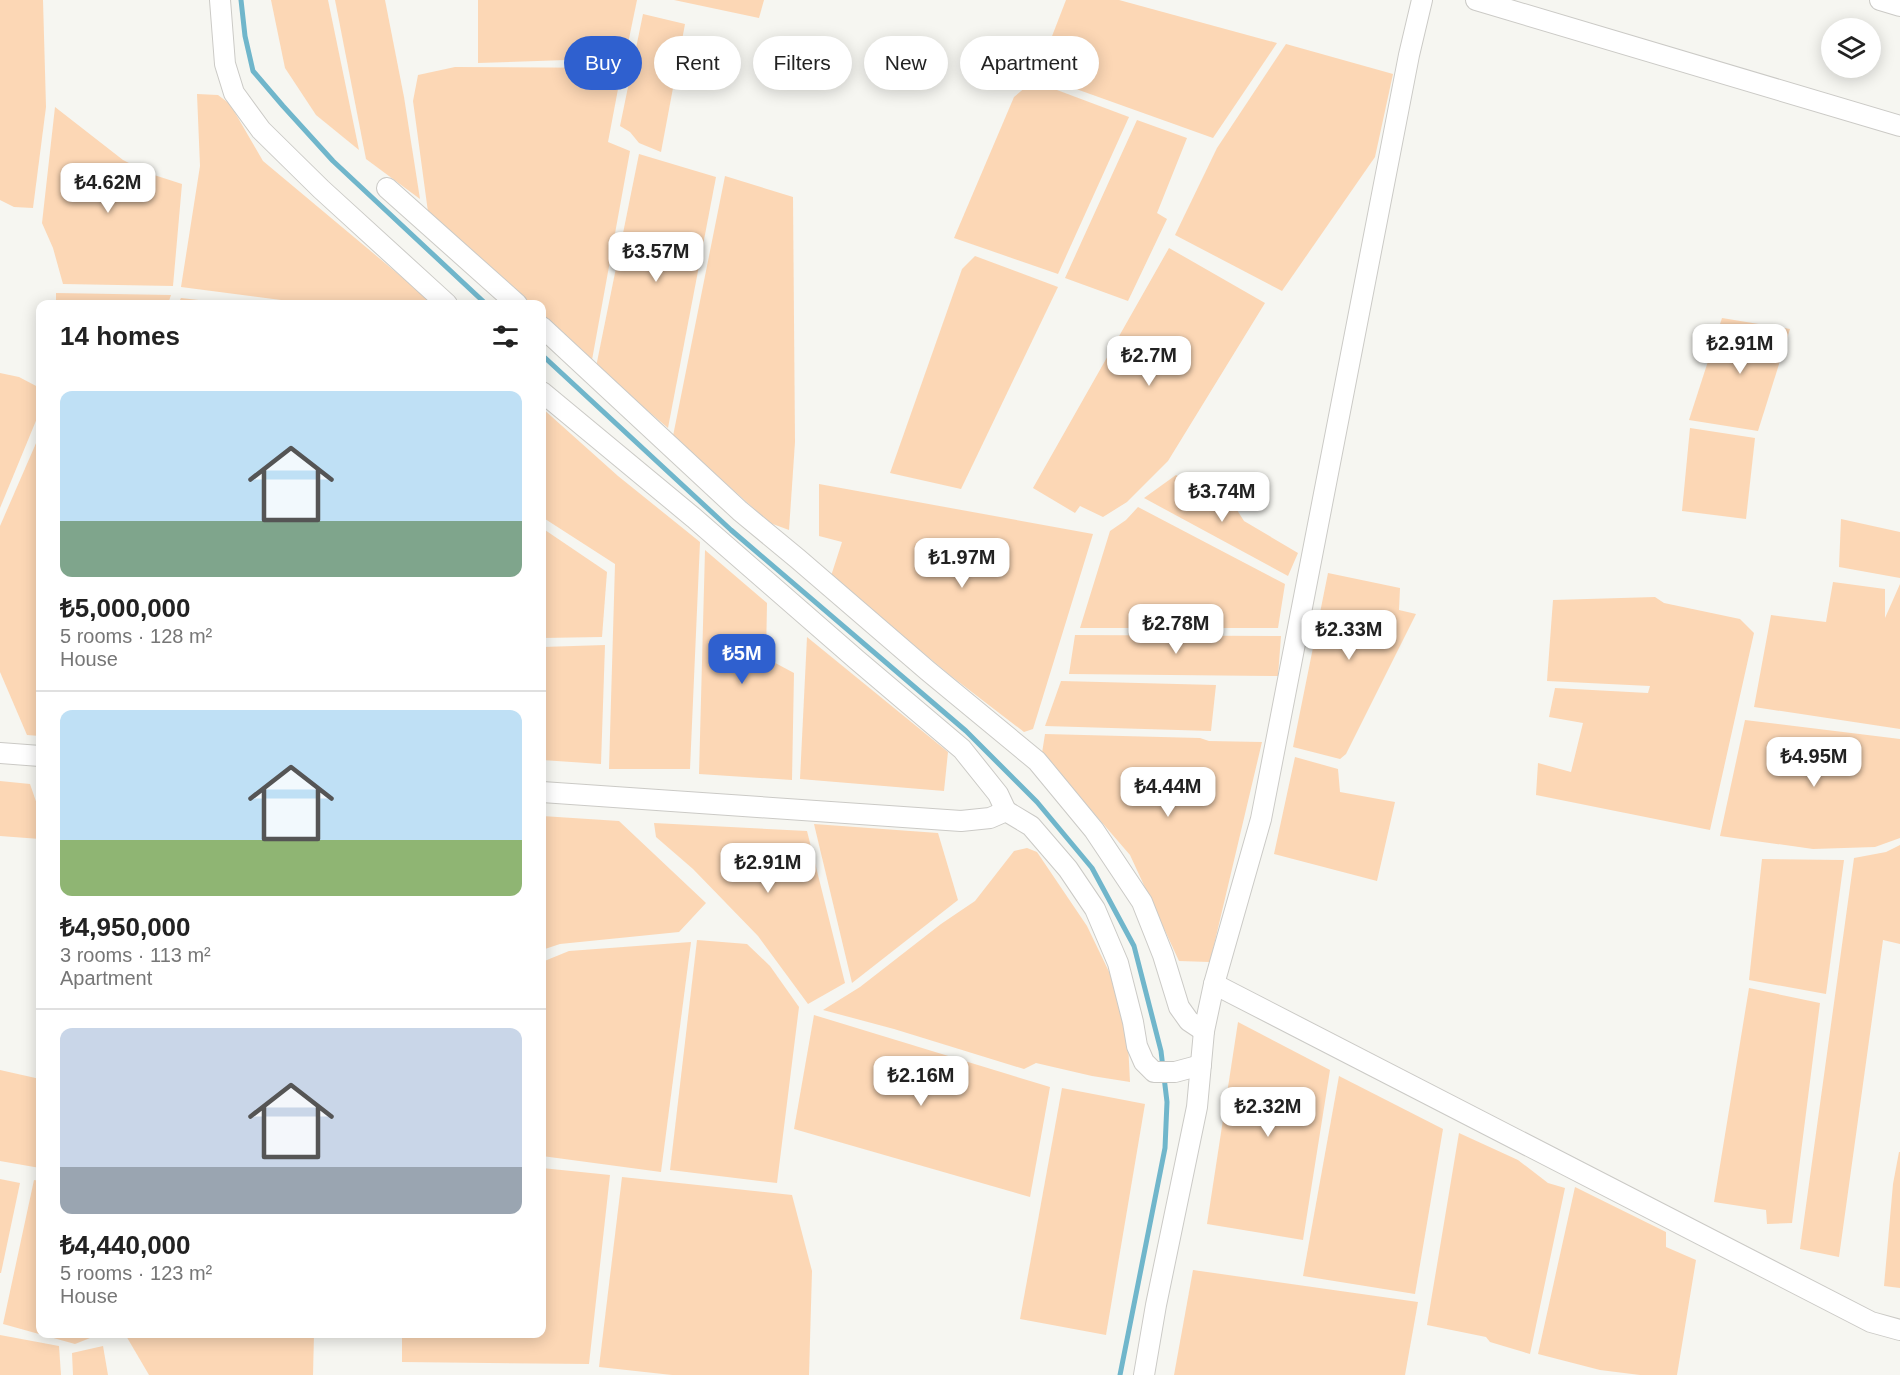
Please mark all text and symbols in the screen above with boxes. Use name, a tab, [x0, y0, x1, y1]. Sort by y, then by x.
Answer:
map controls	[1821, 18, 1881, 78]
button: layers	[1821, 18, 1881, 78]
chip: Buy	[564, 36, 642, 90]
chip: Rent	[654, 36, 741, 90]
chip: Filters	[753, 36, 852, 90]
chip: New	[864, 36, 948, 90]
chip: Apartment	[960, 36, 1099, 90]
pin: ₺4.62M	[59, 163, 157, 214]
text: ₺4.62M	[74, 171, 142, 193]
pin: ₺3.57M	[607, 232, 705, 283]
text: ₺3.57M	[622, 240, 690, 262]
icon: filters	[489, 320, 522, 353]
text: 14 homes	[60, 321, 180, 351]
pin: ₺2.91M	[1691, 324, 1789, 375]
text: ₺2.91M	[1706, 332, 1774, 354]
pin: ₺2.7M	[1107, 336, 1191, 387]
text: ₺2.7M	[1121, 344, 1177, 366]
icon: home	[237, 430, 345, 538]
pin: ₺3.74M	[1173, 472, 1271, 523]
text: ₺3.74M	[1188, 480, 1256, 502]
pin: ₺1.97M	[913, 538, 1011, 589]
text: ₺1.97M	[928, 546, 996, 568]
text: ₺5,000,000	[60, 593, 191, 623]
pin: ₺2.78M	[1127, 604, 1225, 655]
pin: ₺2.33M	[1300, 610, 1398, 661]
text: ₺2.78M	[1142, 612, 1210, 634]
text: ₺2.33M	[1315, 618, 1383, 640]
text: 5 rooms · 128 m²	[60, 625, 212, 647]
pin: ₺5M	[713, 634, 771, 685]
text: ₺5M	[722, 642, 762, 664]
text: House	[60, 648, 118, 670]
pin: ₺4.95M	[1765, 737, 1863, 788]
text: ₺4.95M	[1780, 745, 1848, 767]
icon: home	[237, 749, 345, 857]
pin: ₺4.44M	[1119, 767, 1217, 818]
text: ₺4.44M	[1134, 775, 1202, 797]
pin: ₺2.91M	[719, 843, 817, 894]
text: ₺2.91M	[734, 851, 802, 873]
text: ₺4,950,000	[60, 912, 191, 942]
text: 3 rooms · 113 m²	[60, 944, 211, 966]
text: Apartment	[60, 967, 152, 989]
pin: ₺2.16M	[872, 1056, 970, 1107]
text: ₺2.16M	[887, 1064, 955, 1086]
icon: home	[237, 1067, 345, 1175]
pin: ₺2.32M	[1219, 1087, 1317, 1138]
text: ₺2.32M	[1234, 1095, 1302, 1117]
text: ₺4,440,000	[60, 1230, 191, 1260]
text: 5 rooms · 123 m²	[60, 1262, 212, 1284]
text: House	[60, 1285, 118, 1307]

